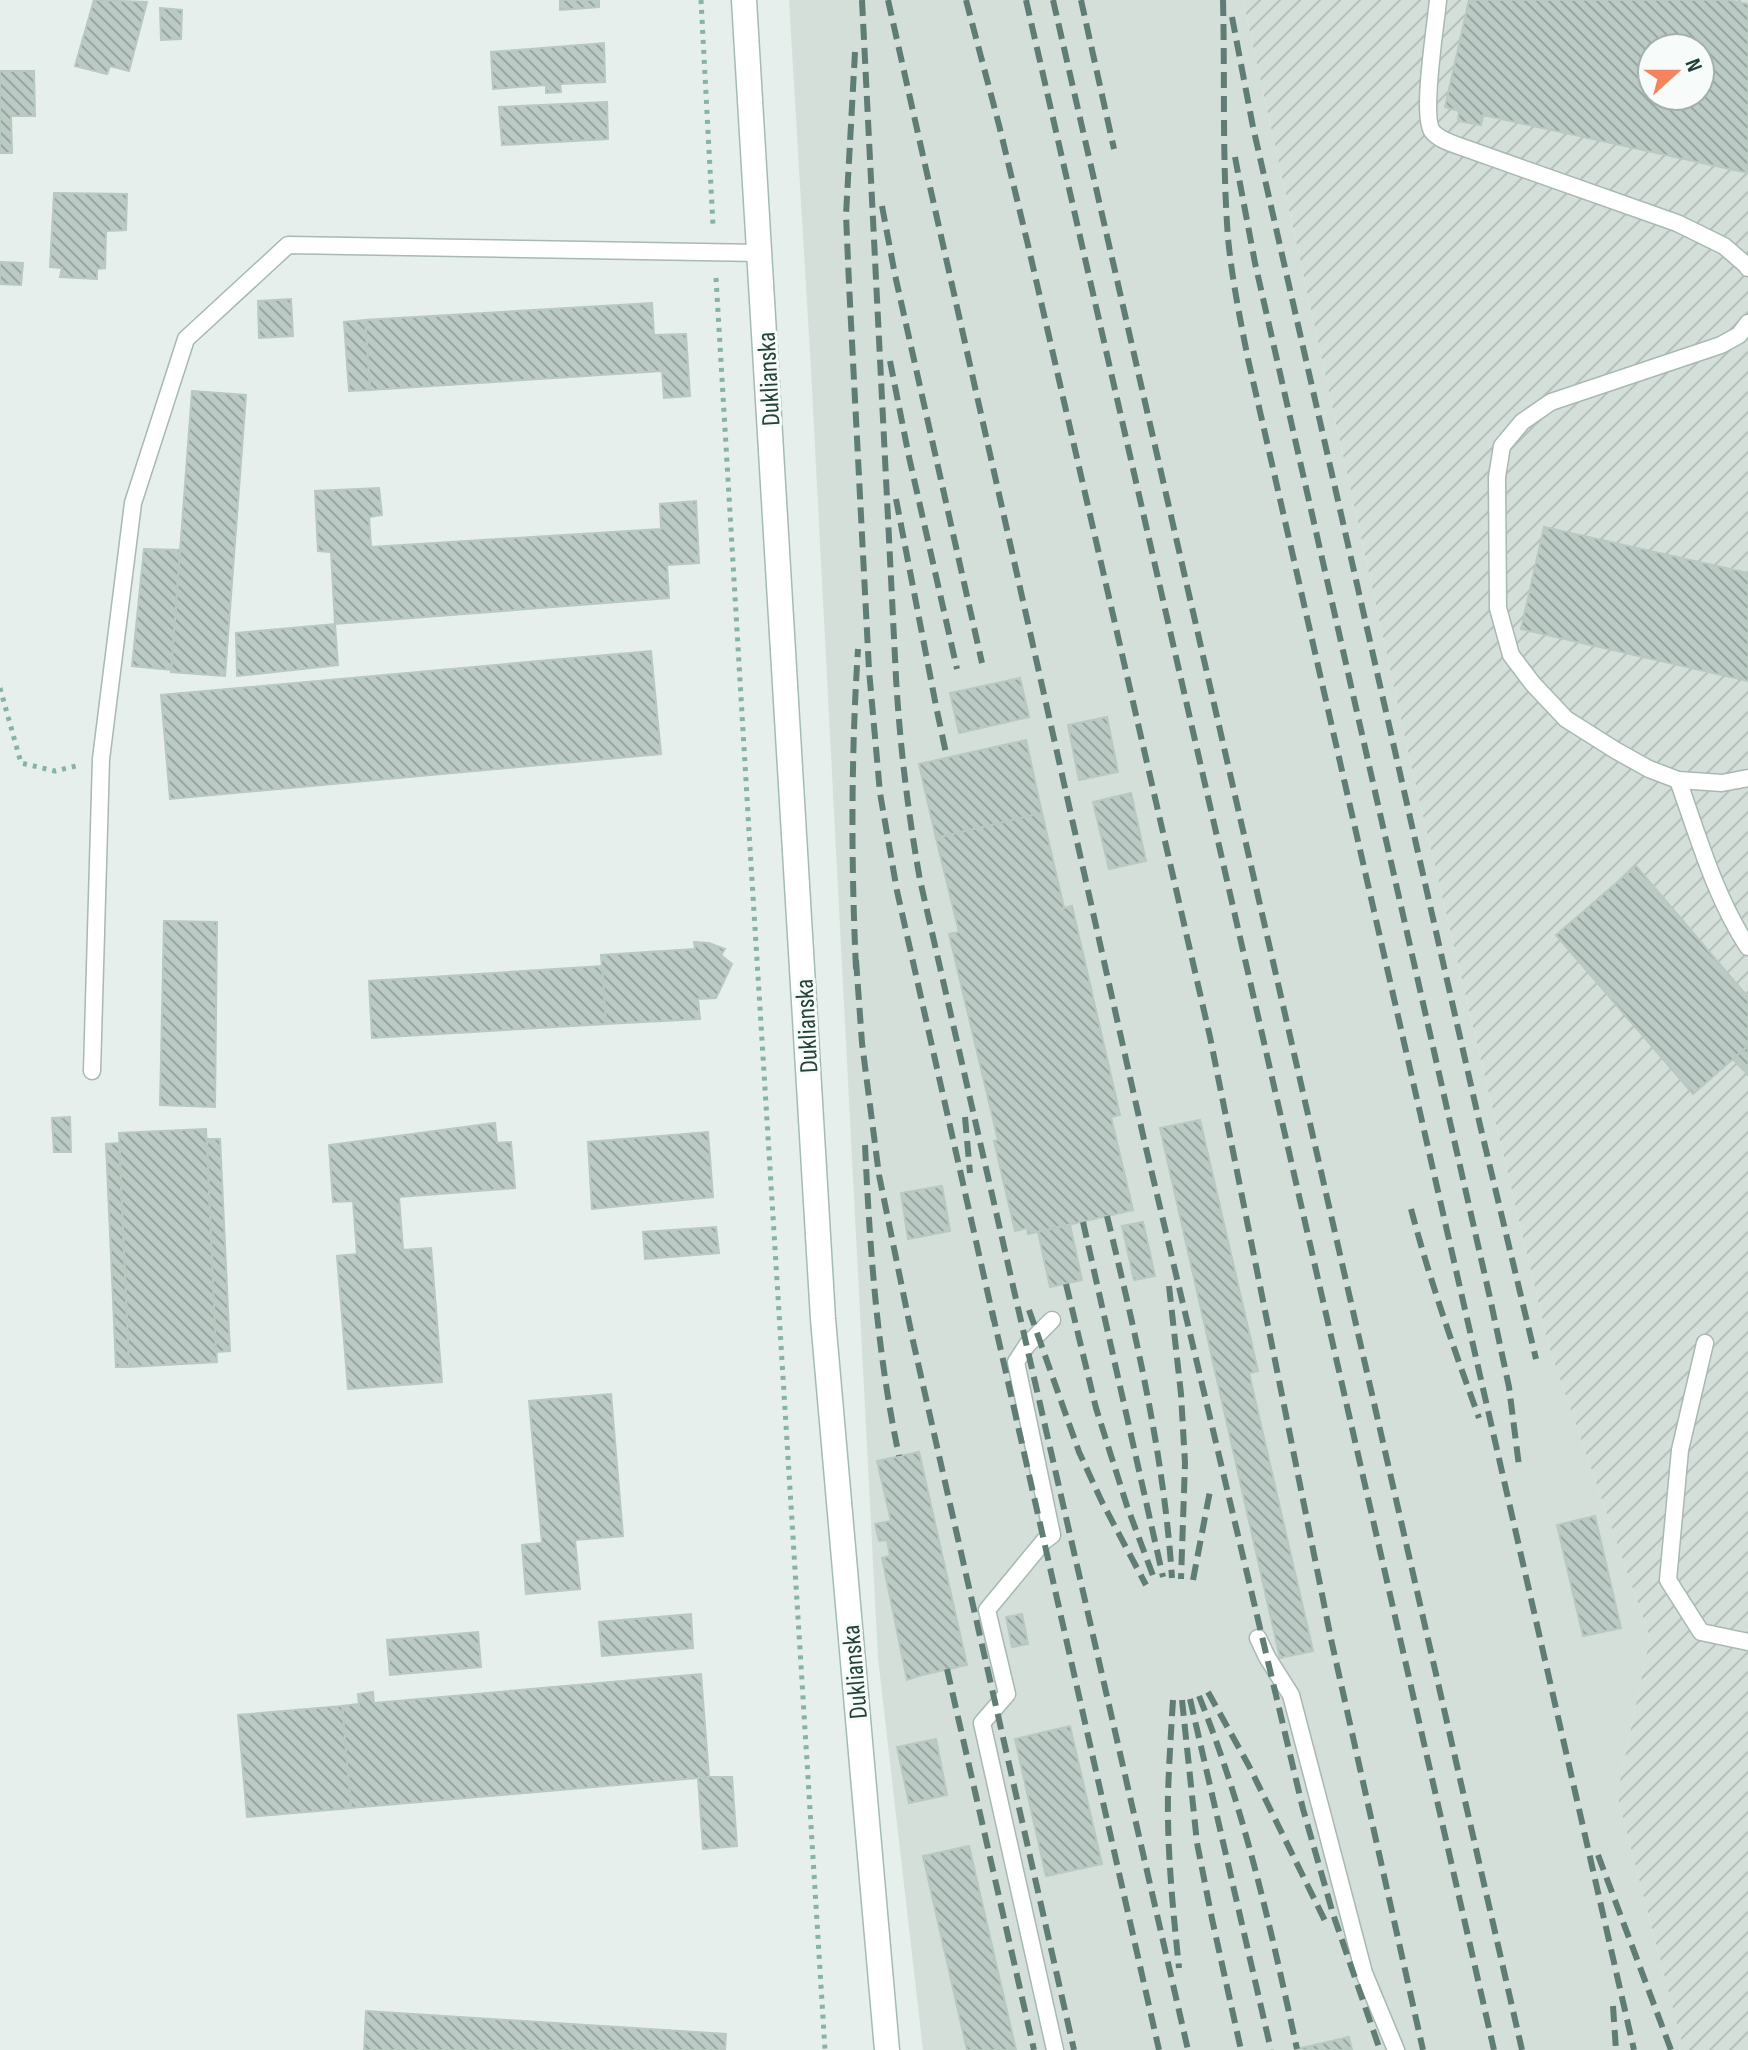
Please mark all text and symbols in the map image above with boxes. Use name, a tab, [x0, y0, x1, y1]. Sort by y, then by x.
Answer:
north arrow	[1636, 32, 1716, 112]
text: N	[1679, 55, 1708, 76]
street label: Duklianska	[752, 331, 787, 427]
street label: Duklianska	[790, 978, 825, 1074]
street label: Duklianska	[836, 1624, 875, 1720]

